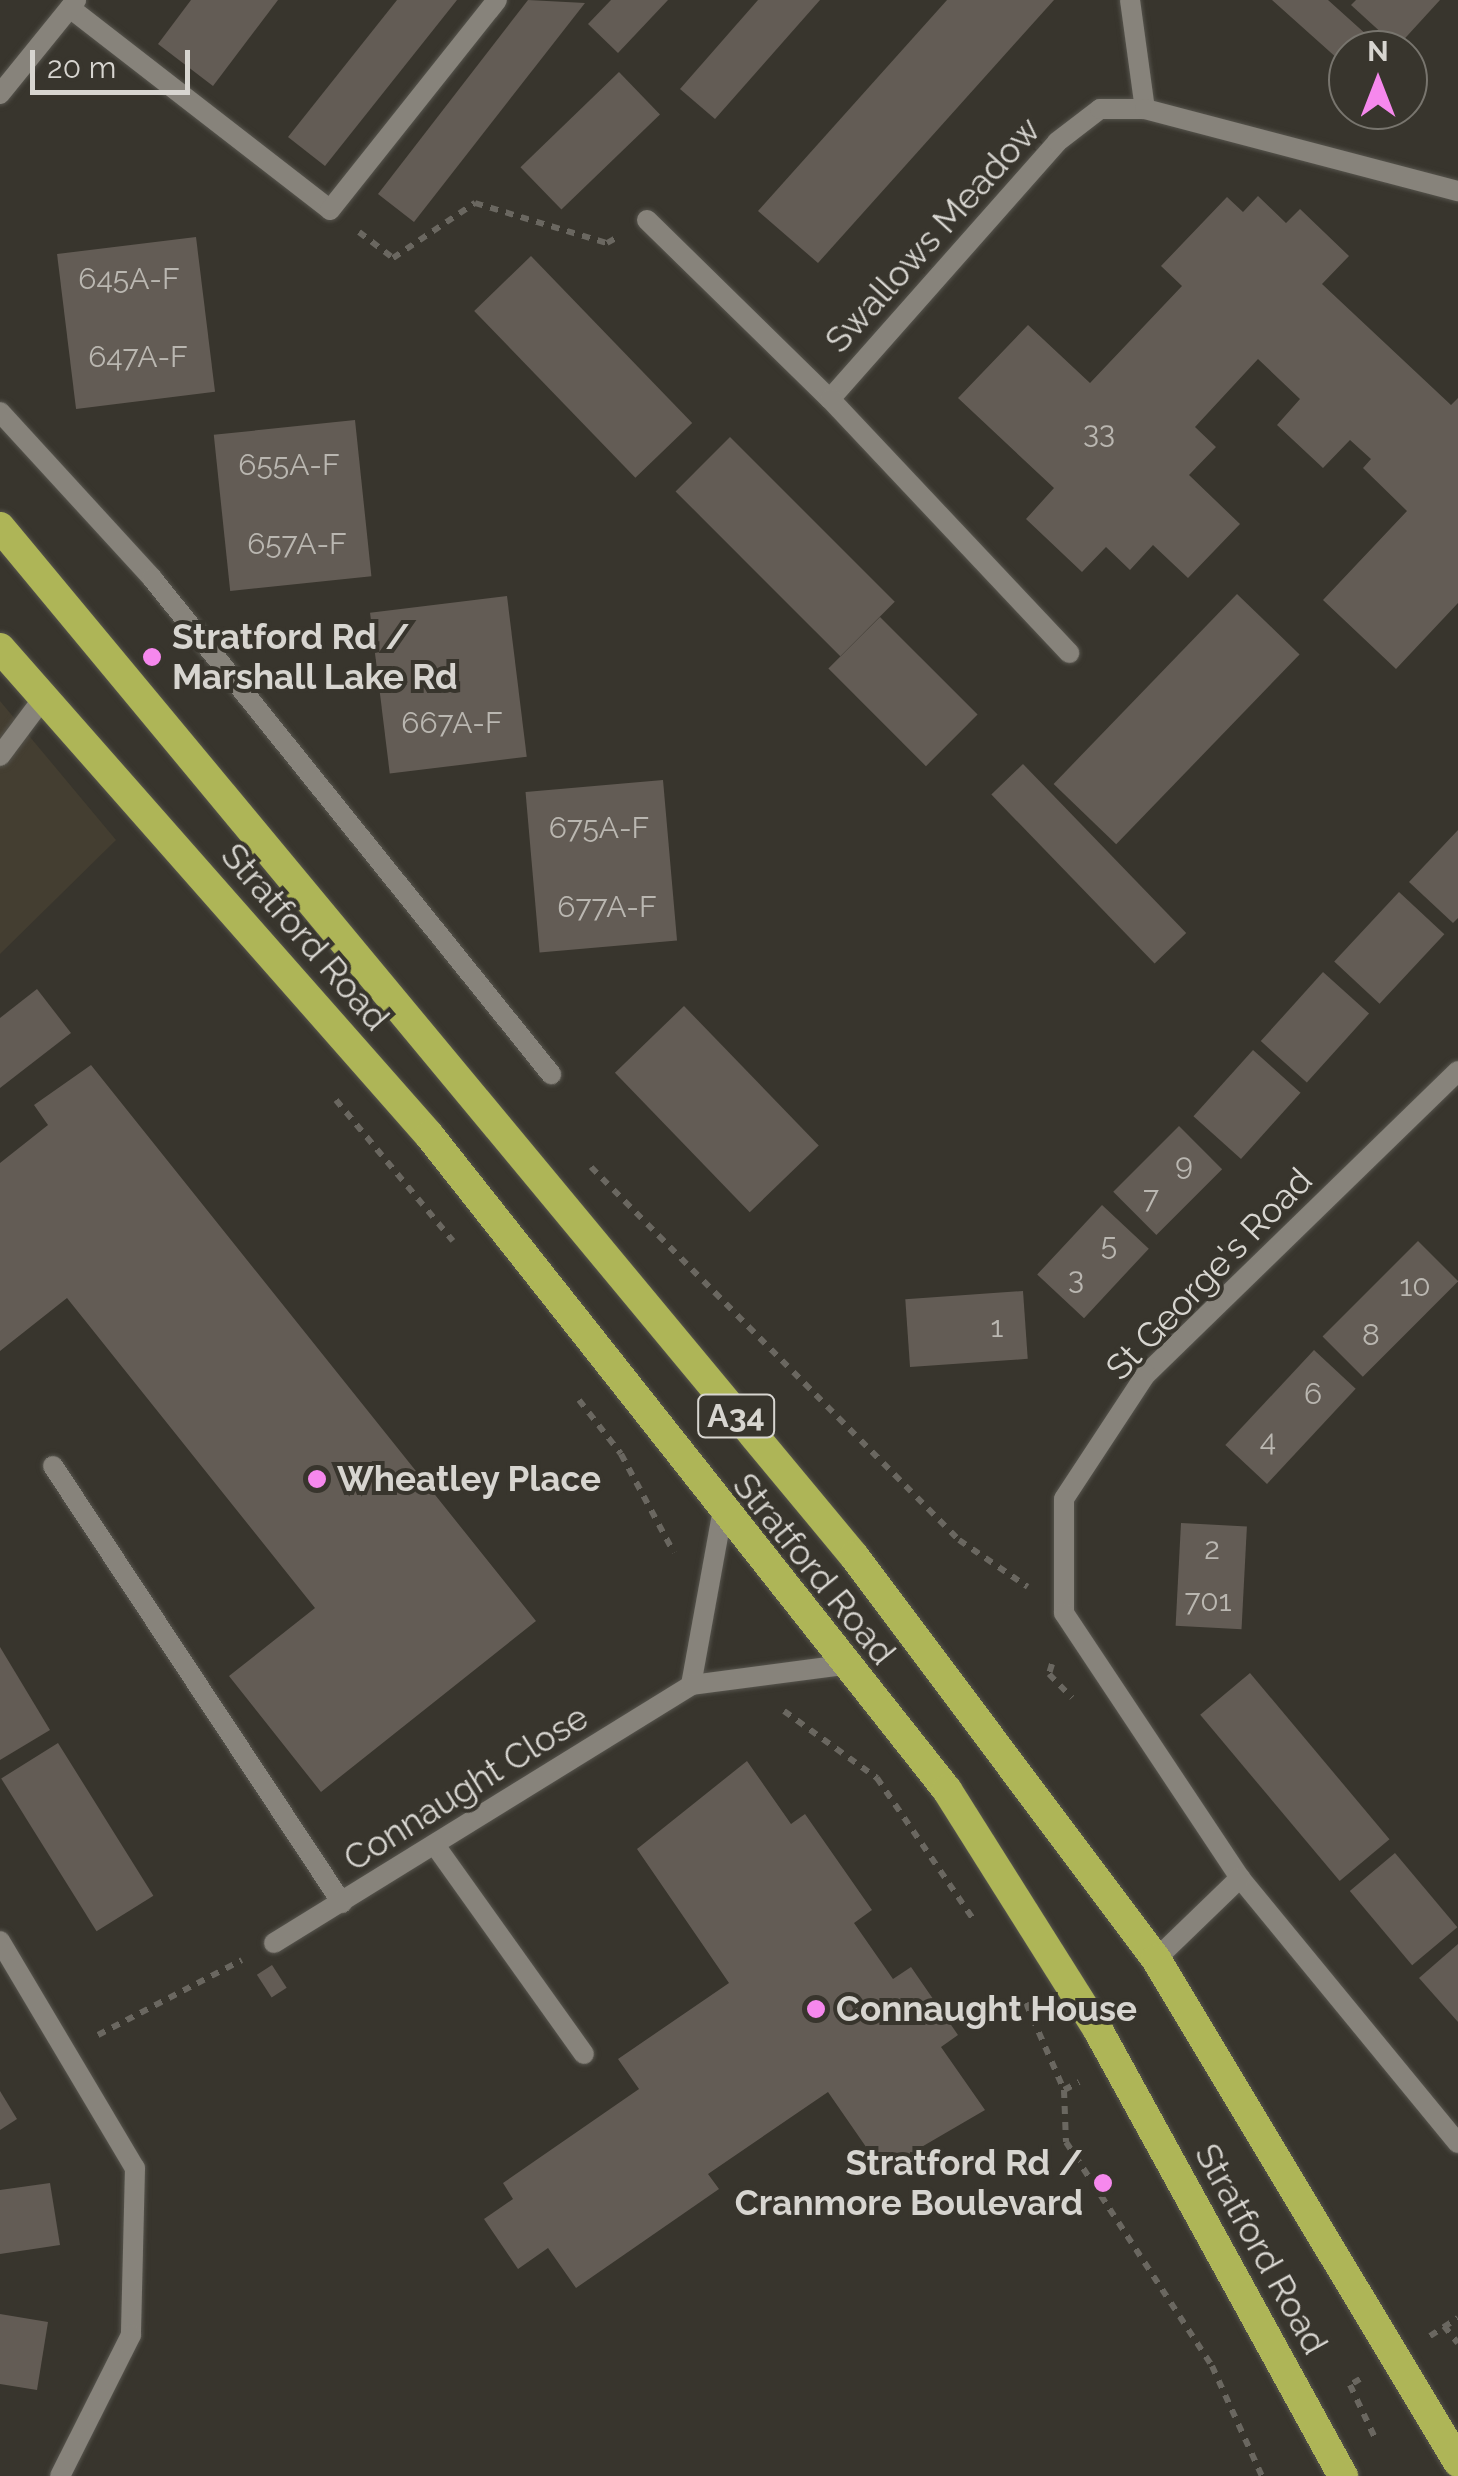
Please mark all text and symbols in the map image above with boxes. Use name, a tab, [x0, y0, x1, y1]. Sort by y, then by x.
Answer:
scale bar	[35, 30, 195, 92]
north arrow	[1328, 30, 1428, 130]
text: N	[1367, 35, 1389, 68]
text: 20 m	[47, 50, 116, 85]
street label: Swallows Meadow	[817, 109, 1049, 361]
house number: 645A-F	[78, 261, 180, 297]
house number: 647A-F	[88, 339, 188, 375]
house number: 33	[1083, 415, 1115, 451]
house number: 655A-F	[238, 447, 340, 483]
house number: 657A-F	[247, 526, 347, 562]
place label: Stratford Rd / Marshall Lake Rd	[172, 616, 459, 698]
marker: Stratford Rd / Marshall Lake Rd	[141, 646, 163, 668]
house number: 667A-F	[401, 705, 503, 741]
house number: 675A-F	[549, 810, 649, 846]
street label: Stratford Road	[212, 835, 398, 1039]
house number: 677A-F	[557, 889, 657, 925]
house number: 9	[1175, 1146, 1193, 1182]
street label: St George's Road	[1097, 1159, 1321, 1389]
house number: 7	[1143, 1180, 1159, 1216]
house number: 5	[1101, 1227, 1117, 1263]
house number: 3	[1068, 1261, 1084, 1297]
house number: 10	[1399, 1268, 1431, 1304]
house number: 1	[991, 1309, 1003, 1345]
house number: 8	[1362, 1317, 1380, 1353]
house number: 6	[1304, 1376, 1322, 1412]
road number: A34	[696, 1389, 776, 1443]
house number: 4	[1260, 1423, 1276, 1459]
place label: Wheatley Place	[337, 1458, 602, 1500]
street label: Stratford Road	[724, 1465, 904, 1673]
marker: Wheatley Place	[306, 1468, 328, 1490]
house number: 2	[1204, 1531, 1220, 1567]
house number: 701	[1184, 1583, 1232, 1619]
street label: Connaught Close	[336, 1696, 596, 1880]
place label: Connaught House	[836, 1988, 1137, 2030]
marker: Connaught House	[805, 1998, 827, 2020]
street label: Stratford Road	[1186, 2137, 1336, 2361]
place label: Stratford Rd / Cranmore Boulevard	[735, 2142, 1083, 2224]
marker: Stratford Rd / Cranmore Boulevard	[1092, 2172, 1114, 2194]

